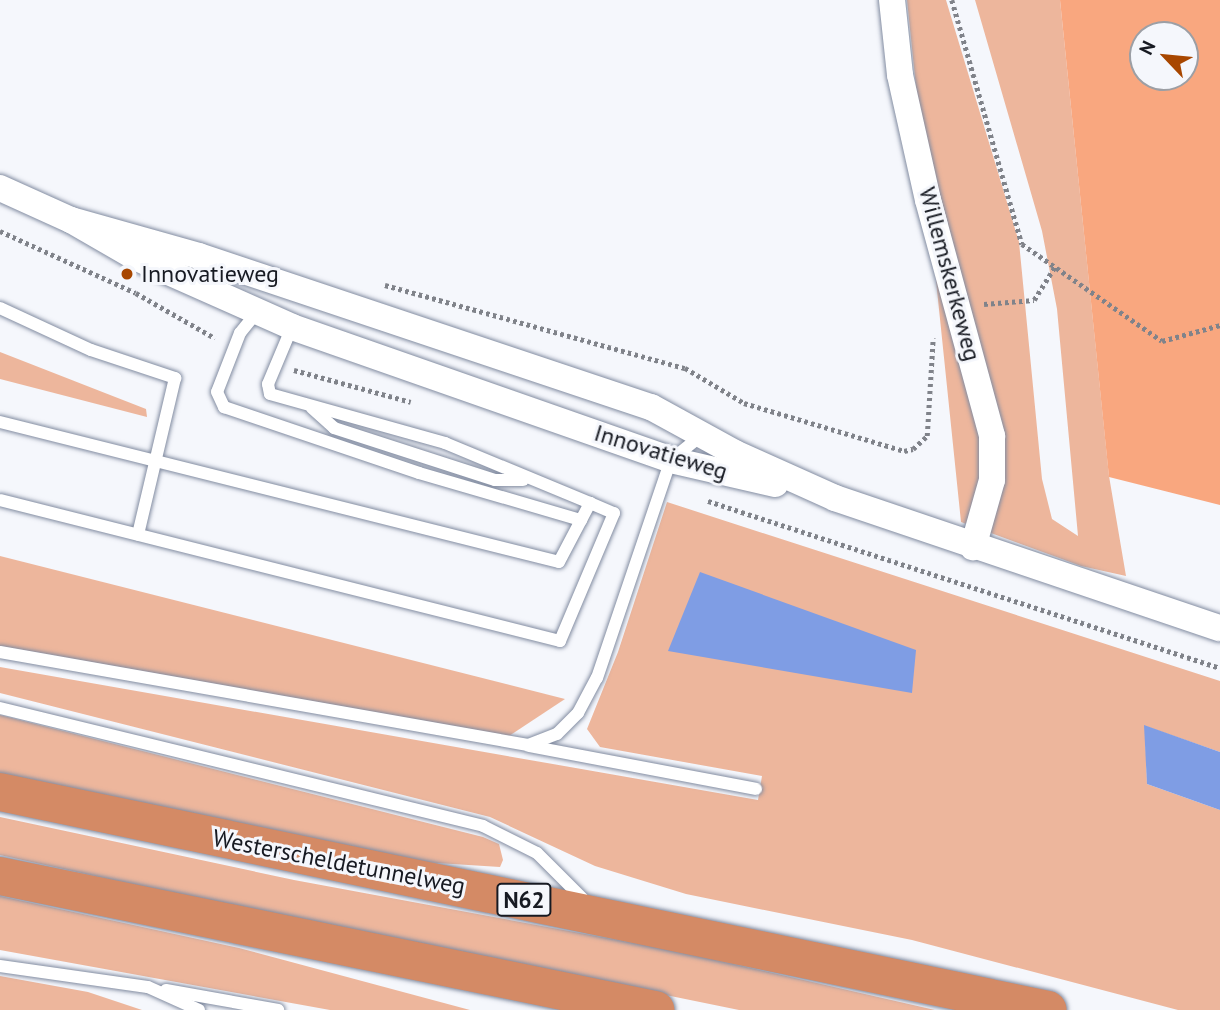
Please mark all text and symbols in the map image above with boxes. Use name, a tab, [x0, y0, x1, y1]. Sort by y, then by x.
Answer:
north arrow	[1129, 21, 1199, 91]
text: N	[1133, 37, 1160, 59]
street label: Willemskerkeweg	[913, 184, 987, 364]
place label: Innovatieweg	[141, 260, 279, 288]
marker: Innovatieweg	[119, 266, 135, 282]
street label: Innovatieweg	[591, 418, 731, 486]
street label: Westerscheldetunnelweg	[210, 823, 468, 901]
road number: N62	[496, 880, 552, 920]

